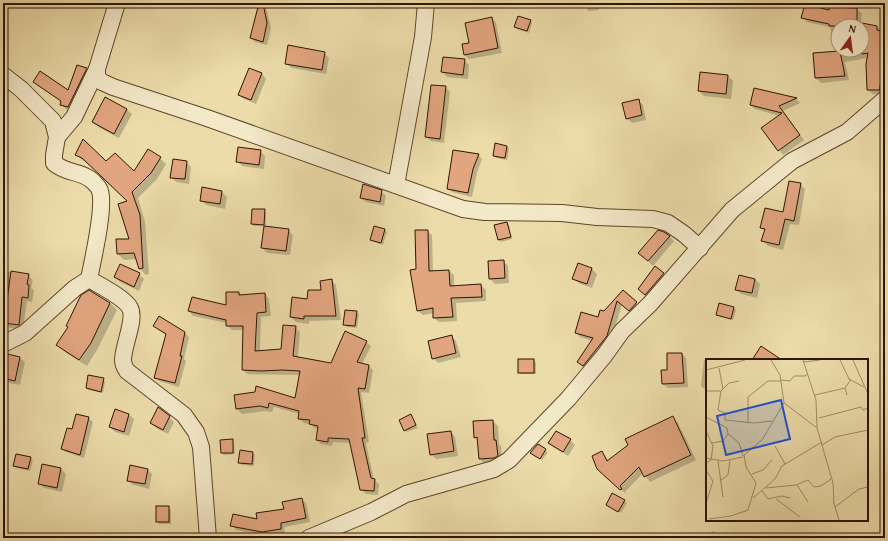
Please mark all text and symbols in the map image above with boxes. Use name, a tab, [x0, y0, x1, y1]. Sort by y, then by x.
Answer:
north arrow	[830, 18, 870, 58]
text: N	[847, 20, 859, 37]
inset map	[706, 359, 868, 521]

